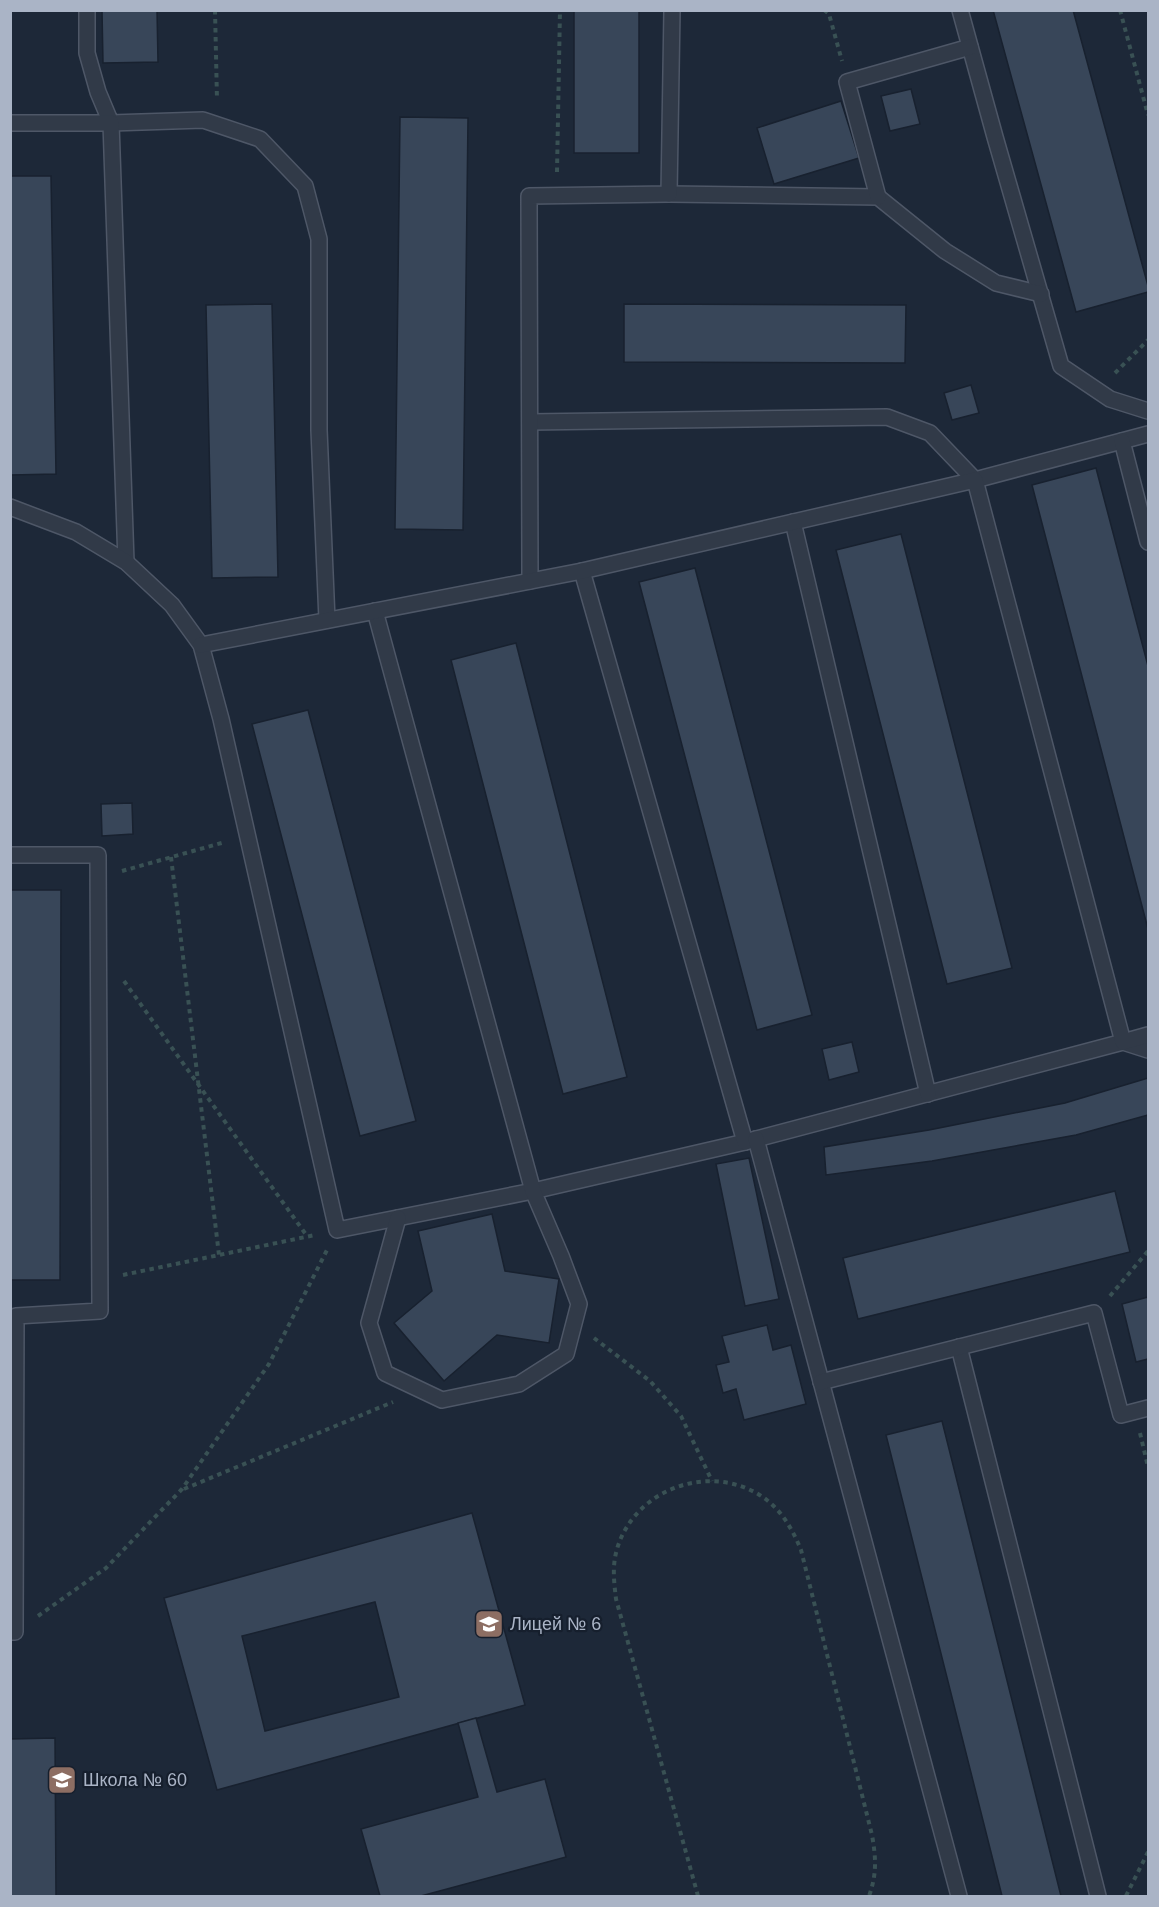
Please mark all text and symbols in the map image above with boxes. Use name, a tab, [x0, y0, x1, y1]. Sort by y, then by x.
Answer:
school or university icon: Лицей № 6	[473, 1608, 505, 1640]
place label: Лицей № 6	[510, 1614, 601, 1634]
school or university icon: Школа № 60	[46, 1764, 78, 1796]
place label: Школа № 60	[83, 1770, 187, 1790]

